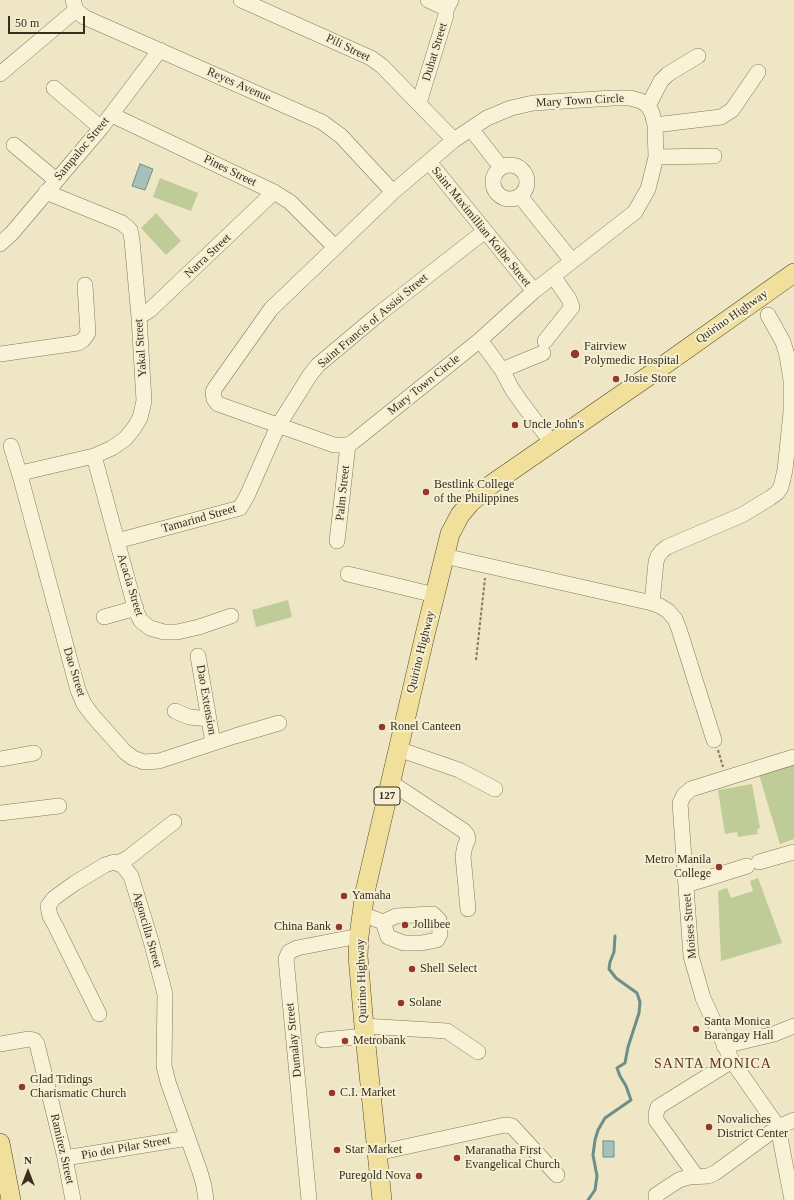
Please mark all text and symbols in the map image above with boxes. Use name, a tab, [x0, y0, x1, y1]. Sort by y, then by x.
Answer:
scale bar	[10, 8, 87, 34]
text: 50 m	[15, 16, 39, 30]
street label: Duhat Street	[419, 21, 451, 83]
street label: Pili Street	[323, 31, 373, 65]
street label: Reyes Avenue	[205, 64, 273, 106]
street label: Mary Town Circle	[535, 91, 625, 111]
street label: Sampaloc Street	[51, 114, 113, 184]
street label: Pines Street	[201, 152, 259, 190]
street label: Saint Maximillian Kolbe Street	[428, 164, 534, 290]
street label: Narra Street	[182, 231, 234, 281]
street label: Saint Francis of Assisi Street	[315, 271, 431, 371]
street label: Quirino Highway	[693, 287, 771, 347]
street label: Yakal Street	[132, 318, 150, 378]
place label: Fairview Polymedic Hospital	[584, 340, 679, 368]
marker: Fairview Polymedic Hospital	[569, 348, 581, 360]
street label: Mary Town Circle	[385, 352, 463, 418]
place label: Josie Store	[624, 372, 676, 386]
marker: Josie Store	[611, 374, 621, 384]
place label: Uncle John's	[523, 418, 584, 432]
marker: Uncle John's	[510, 420, 520, 430]
street label: Palm Street	[333, 465, 353, 521]
place label: Bestlink College of the Philippines	[434, 478, 519, 506]
marker: Bestlink College of the Philippines	[421, 487, 431, 497]
street label: Tamarind Street	[160, 501, 238, 537]
street label: Acacia Street	[114, 552, 146, 618]
street label: Quirino Highway	[404, 609, 438, 695]
street label: Dao Street	[60, 646, 88, 698]
street label: Dao Extension	[193, 664, 219, 736]
place label: Ronel Canteen	[390, 720, 461, 734]
marker: Ronel Canteen	[377, 722, 387, 732]
road number: 127	[374, 787, 400, 805]
place label: Metro Manila College	[645, 853, 711, 881]
marker: Metro Manila College	[714, 862, 724, 872]
place label: Yamaha	[352, 889, 391, 903]
street label: Agoncilla Street	[129, 890, 165, 970]
marker: Yamaha	[339, 891, 349, 901]
street label: Moises Street	[680, 893, 700, 959]
place label: Jollibee	[413, 918, 450, 932]
place label: China Bank	[274, 920, 331, 934]
marker: Jollibee	[400, 920, 410, 930]
marker: China Bank	[334, 922, 344, 932]
street label: Quirino Highway	[353, 939, 371, 1023]
place label: Shell Select	[420, 962, 477, 976]
marker: Shell Select	[407, 964, 417, 974]
place label: Solane	[409, 996, 442, 1010]
marker: Solane	[396, 998, 406, 1008]
street label: Dumalay Street	[283, 1002, 305, 1078]
place label: Santa Monica Barangay Hall	[704, 1015, 774, 1043]
marker: Santa Monica Barangay Hall	[691, 1024, 701, 1034]
place label: Metrobank	[353, 1034, 406, 1048]
marker: Metrobank	[340, 1036, 350, 1046]
district label: SANTA MONICA	[654, 1056, 772, 1072]
place label: Glad Tidings Charismatic Church	[30, 1073, 126, 1101]
marker: Glad Tidings Charismatic Church	[17, 1082, 27, 1092]
place label: C.I. Market	[340, 1086, 396, 1100]
marker: C.I. Market	[327, 1088, 337, 1098]
street label: Ramirez Street	[47, 1112, 77, 1186]
place label: Novaliches District Center	[717, 1113, 788, 1141]
marker: Novaliches District Center	[704, 1122, 714, 1132]
street label: Pio del Pilar Street	[80, 1133, 172, 1163]
place label: Star Market	[345, 1143, 402, 1157]
place label: Maranatha First Evangelical Church	[465, 1144, 560, 1172]
marker: Star Market	[332, 1145, 342, 1155]
north arrow	[8, 1152, 48, 1192]
marker: Maranatha First Evangelical Church	[452, 1153, 462, 1163]
text: N	[24, 1154, 32, 1166]
place label: Puregold Nova	[339, 1169, 411, 1183]
marker: Puregold Nova	[414, 1171, 424, 1181]

